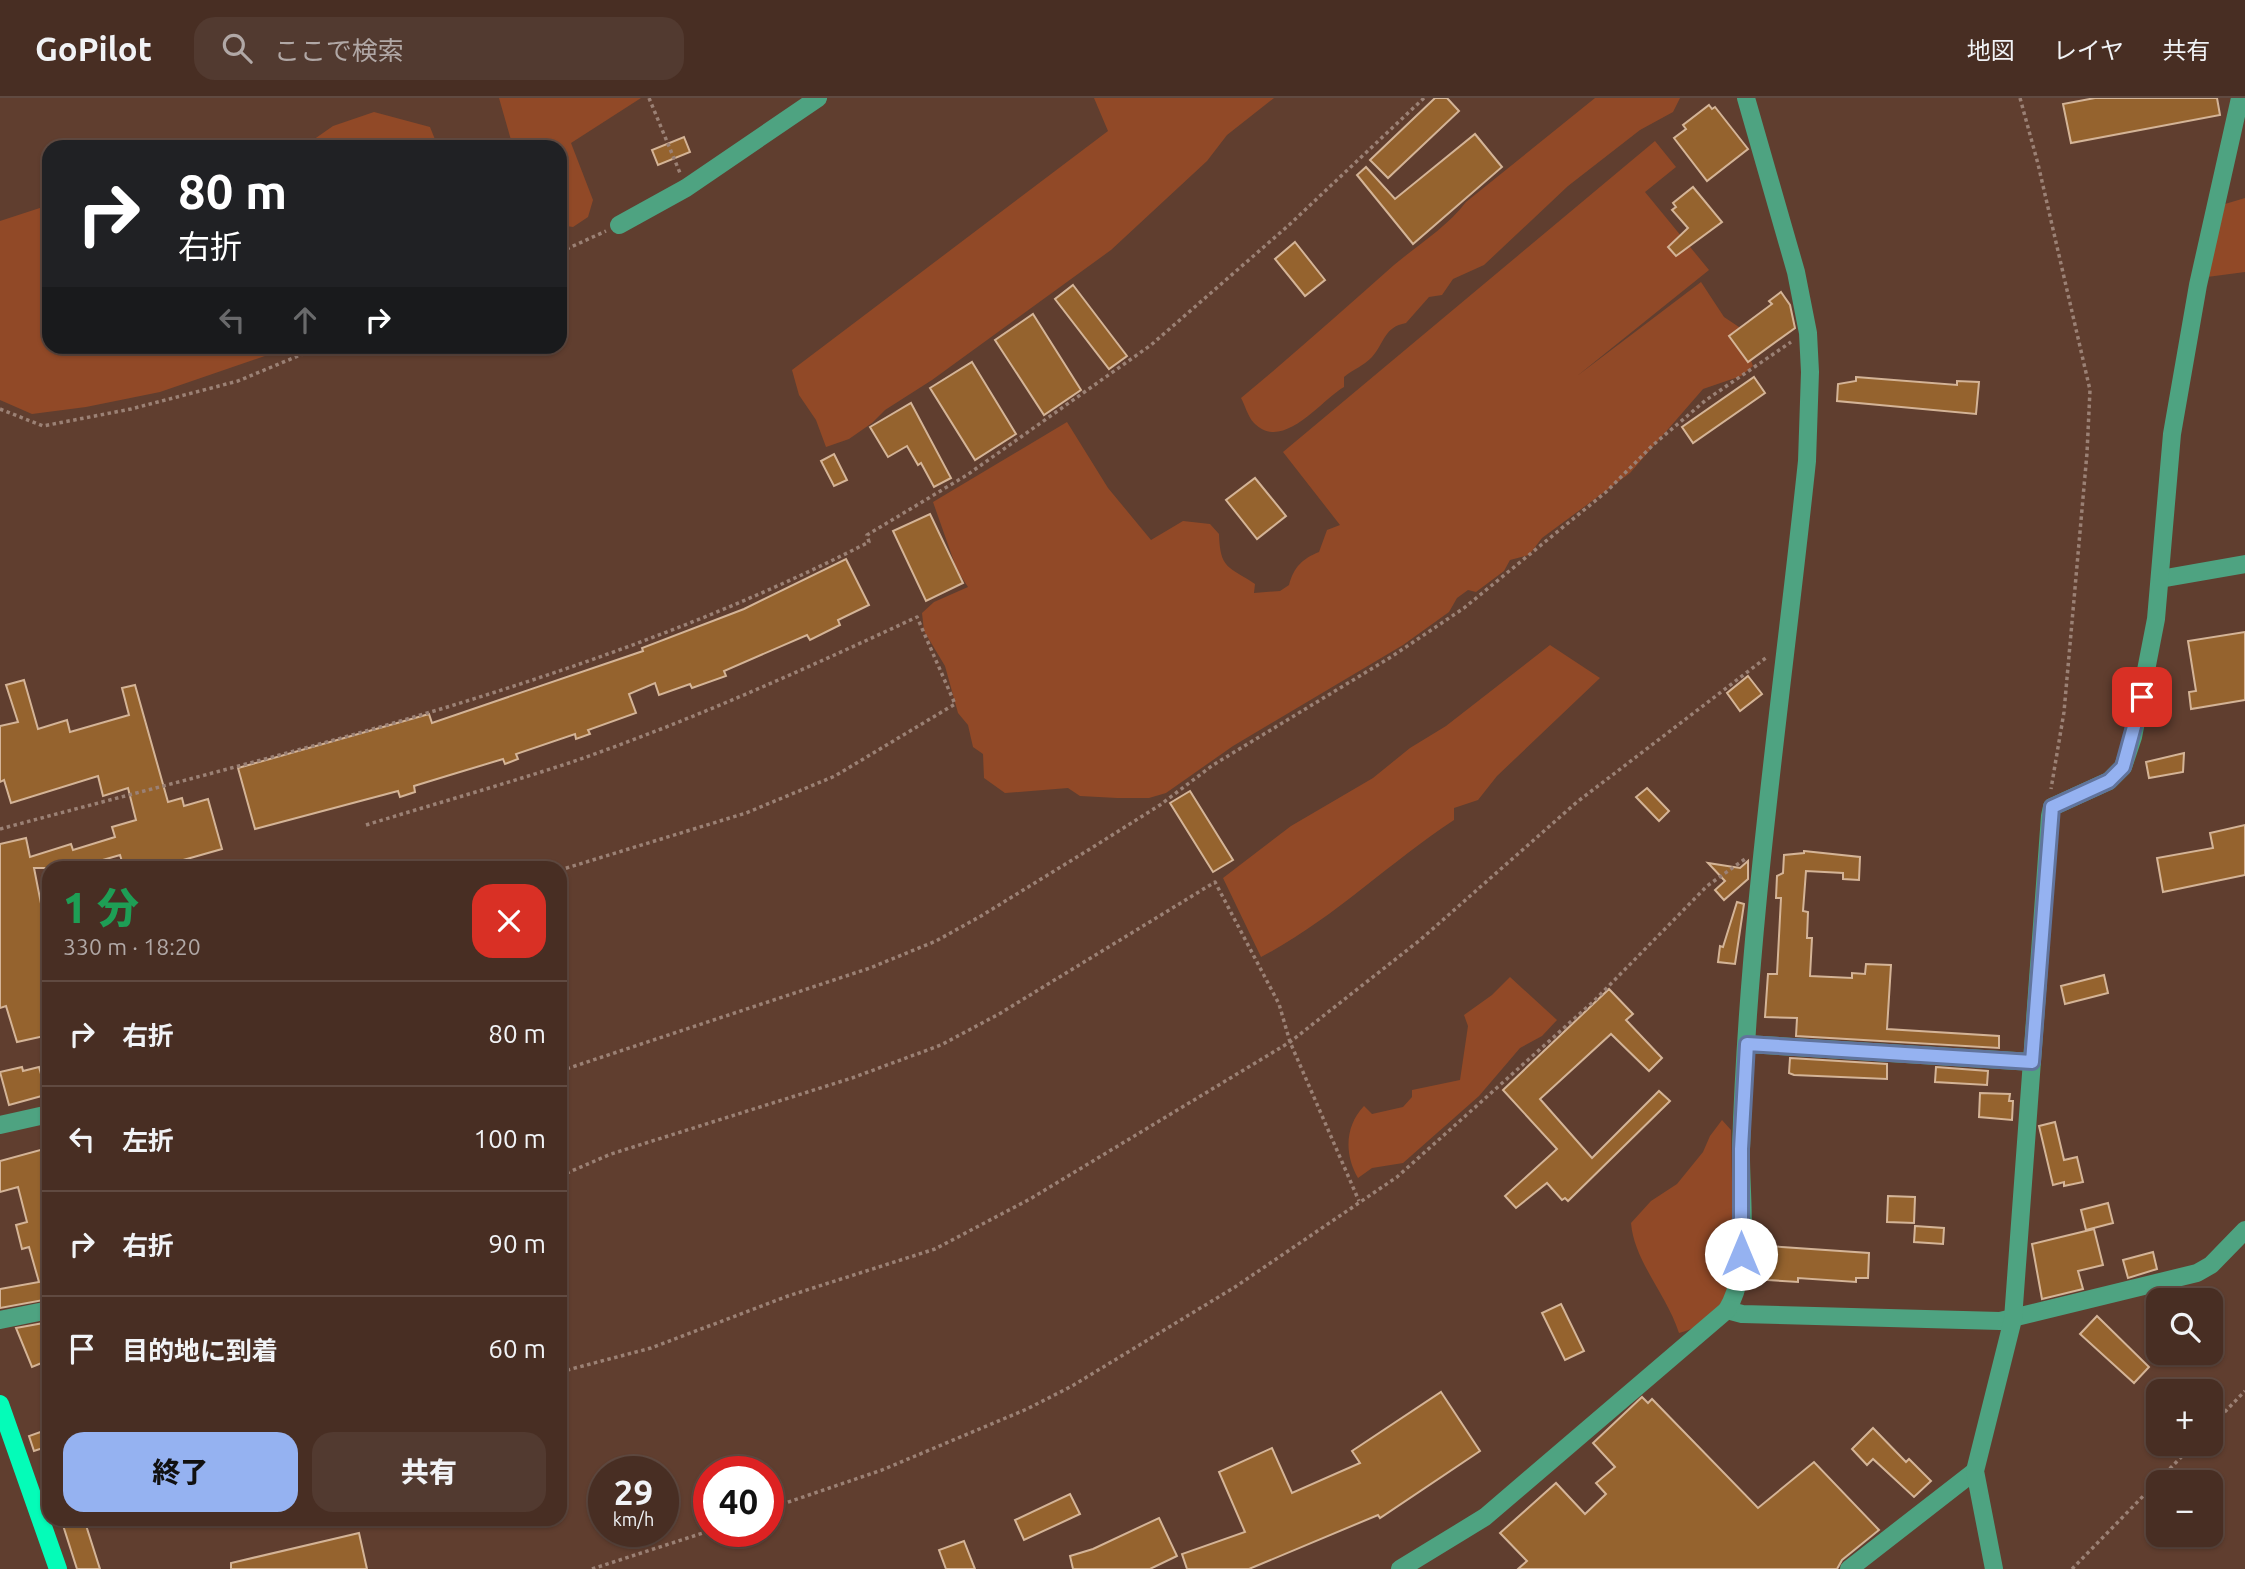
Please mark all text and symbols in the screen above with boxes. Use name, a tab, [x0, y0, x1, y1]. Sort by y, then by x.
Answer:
search box	[194, 17, 684, 80]
icon: search	[218, 29, 256, 67]
text: GoPilot	[35, 30, 152, 67]
text: ここで検索	[274, 36, 404, 65]
text: 地図	[1967, 37, 2015, 64]
text: レイヤ	[2053, 37, 2124, 64]
text: 共有	[2162, 37, 2210, 64]
text: 80 m	[178, 163, 287, 218]
icon: right	[63, 168, 154, 259]
text: 右折	[178, 228, 242, 264]
icon: left	[213, 301, 251, 339]
icon: ahead	[286, 301, 324, 339]
icon: right	[359, 301, 397, 339]
pin	[2112, 667, 2172, 727]
icon: arrive	[2123, 678, 2161, 716]
text: 1 分	[63, 884, 139, 931]
button: close	[472, 884, 546, 958]
text: 330 m · 18:20	[63, 934, 201, 959]
icon: right	[63, 1015, 101, 1053]
text: 80 m	[488, 1019, 546, 1048]
text: 右折	[122, 1021, 174, 1050]
icon: left	[63, 1120, 101, 1158]
text: 100 m	[474, 1124, 546, 1153]
text: 左折	[122, 1126, 174, 1155]
position arrow	[1704, 1217, 1778, 1291]
icon: right	[63, 1225, 101, 1263]
text: 90 m	[488, 1229, 546, 1258]
text: 右折	[122, 1231, 174, 1260]
map controls	[2146, 1288, 2223, 1547]
button: search	[2146, 1288, 2223, 1365]
icon: arrive	[63, 1330, 101, 1368]
text: 60 m	[488, 1334, 546, 1363]
text: 目的地に到着	[122, 1336, 278, 1365]
button: +	[2146, 1379, 2223, 1456]
button: 終了	[63, 1432, 298, 1512]
button: 共有	[312, 1432, 546, 1512]
speed limit sign: 40	[693, 1456, 784, 1547]
button: −	[2146, 1470, 2223, 1547]
text: 29	[614, 1472, 653, 1512]
text: km/h	[613, 1509, 654, 1529]

